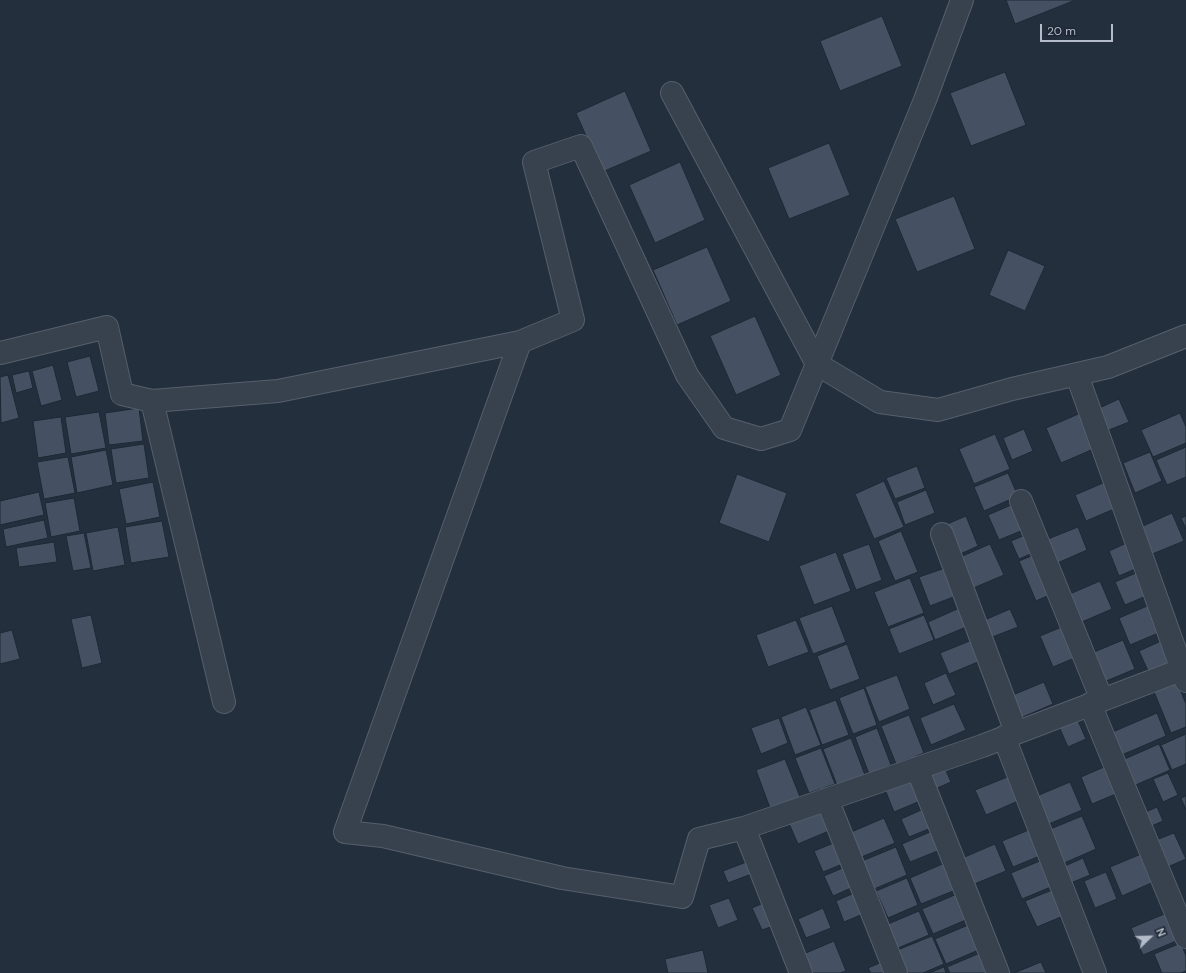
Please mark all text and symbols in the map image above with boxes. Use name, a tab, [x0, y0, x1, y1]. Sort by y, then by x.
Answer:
scale bar	[1042, 16, 1115, 42]
text: 20 m	[1047, 23, 1076, 39]
north arrow	[1130, 917, 1170, 957]
text: N	[1153, 926, 1169, 939]

